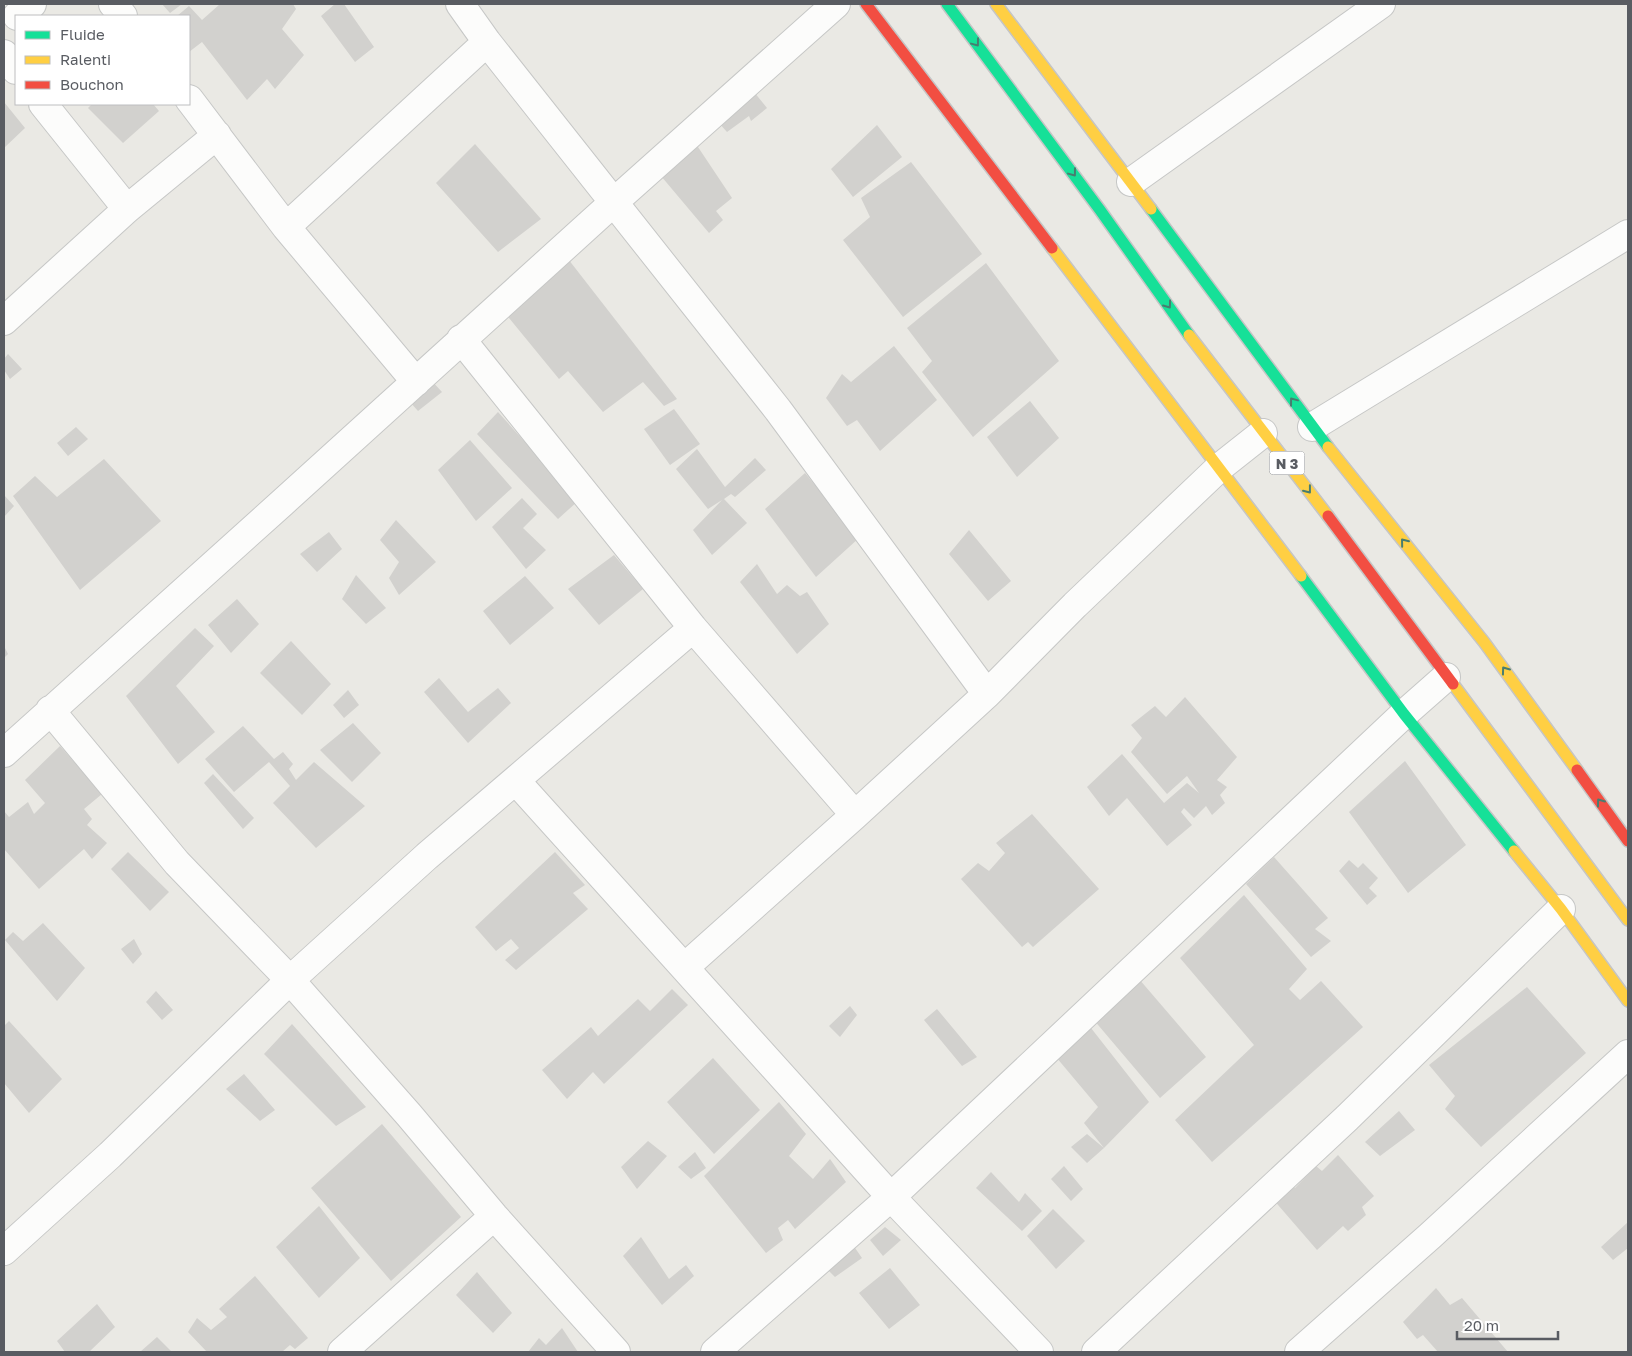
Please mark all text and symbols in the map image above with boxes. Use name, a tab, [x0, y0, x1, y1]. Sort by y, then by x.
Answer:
legend	[15, 15, 190, 105]
text: Fluide	[60, 25, 105, 43]
one-way arrow	[970, 37, 979, 47]
text: Ralenti	[60, 50, 111, 68]
text: Bouchon	[60, 75, 124, 93]
one-way arrow	[1067, 167, 1076, 177]
one-way arrow	[1162, 299, 1171, 309]
one-way arrow	[1290, 397, 1299, 407]
road number: N 3	[1270, 452, 1304, 474]
one-way arrow	[1303, 485, 1312, 494]
one-way arrow	[1402, 539, 1410, 548]
one-way arrow	[1502, 666, 1511, 676]
one-way arrow	[1597, 798, 1606, 808]
scale bar	[1457, 1308, 1558, 1340]
text: 20 m	[1464, 1316, 1499, 1334]

